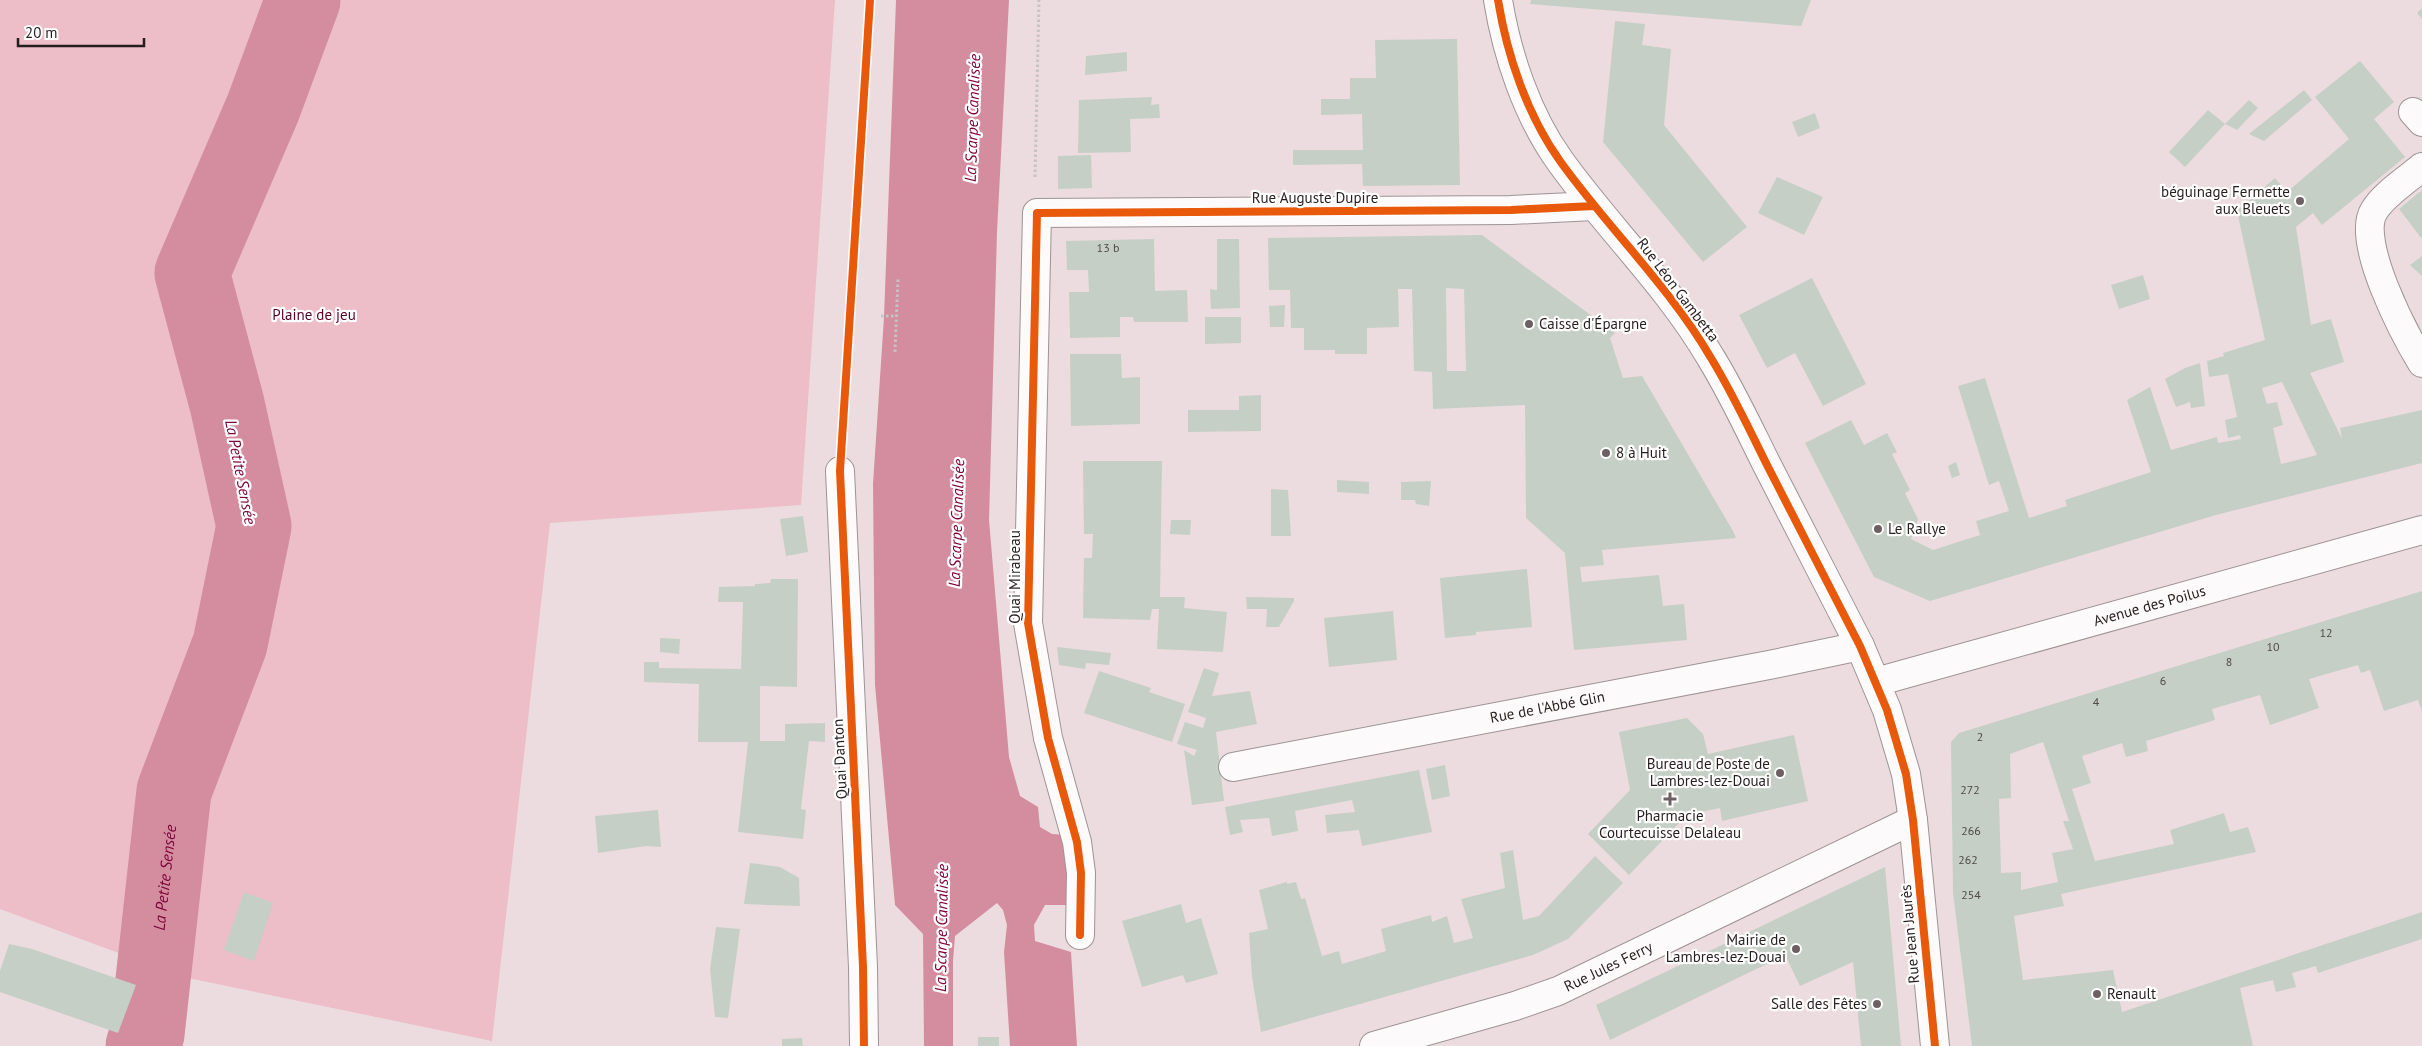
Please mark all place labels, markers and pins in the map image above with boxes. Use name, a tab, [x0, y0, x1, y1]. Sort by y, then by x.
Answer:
place label: béguinage Fermette aux Bleuets	[2161, 182, 2290, 218]
marker: béguinage Fermette aux Bleuets	[2294, 195, 2306, 207]
place label: Caisse d'Épargne	[1539, 314, 1647, 333]
marker: Caisse d'Épargne	[1523, 318, 1535, 330]
place label: 8 à Huit	[1616, 443, 1667, 462]
marker: 8 à Huit	[1600, 447, 1612, 459]
place label: Le Rallye	[1888, 519, 1946, 538]
marker: Le Rallye	[1872, 523, 1884, 535]
place label: Bureau de Poste de Lambres-lez-Douai	[1647, 754, 1770, 790]
marker: Bureau de Poste de Lambres-lez-Douai	[1774, 767, 1786, 779]
marker: Pharmacie Courtecuisse Delaleau	[1664, 793, 1676, 805]
place label: Pharmacie Courtecuisse Delaleau	[1599, 806, 1741, 842]
place label: Mairie de Lambres-lez-Douai	[1666, 930, 1786, 966]
marker: Mairie de Lambres-lez-Douai	[1790, 943, 1802, 955]
place label: Renault	[2107, 984, 2156, 1003]
marker: Renault	[2091, 988, 2103, 1000]
place label: Salle des Fêtes	[1771, 994, 1867, 1013]
marker: Salle des Fêtes	[1871, 998, 1883, 1010]

